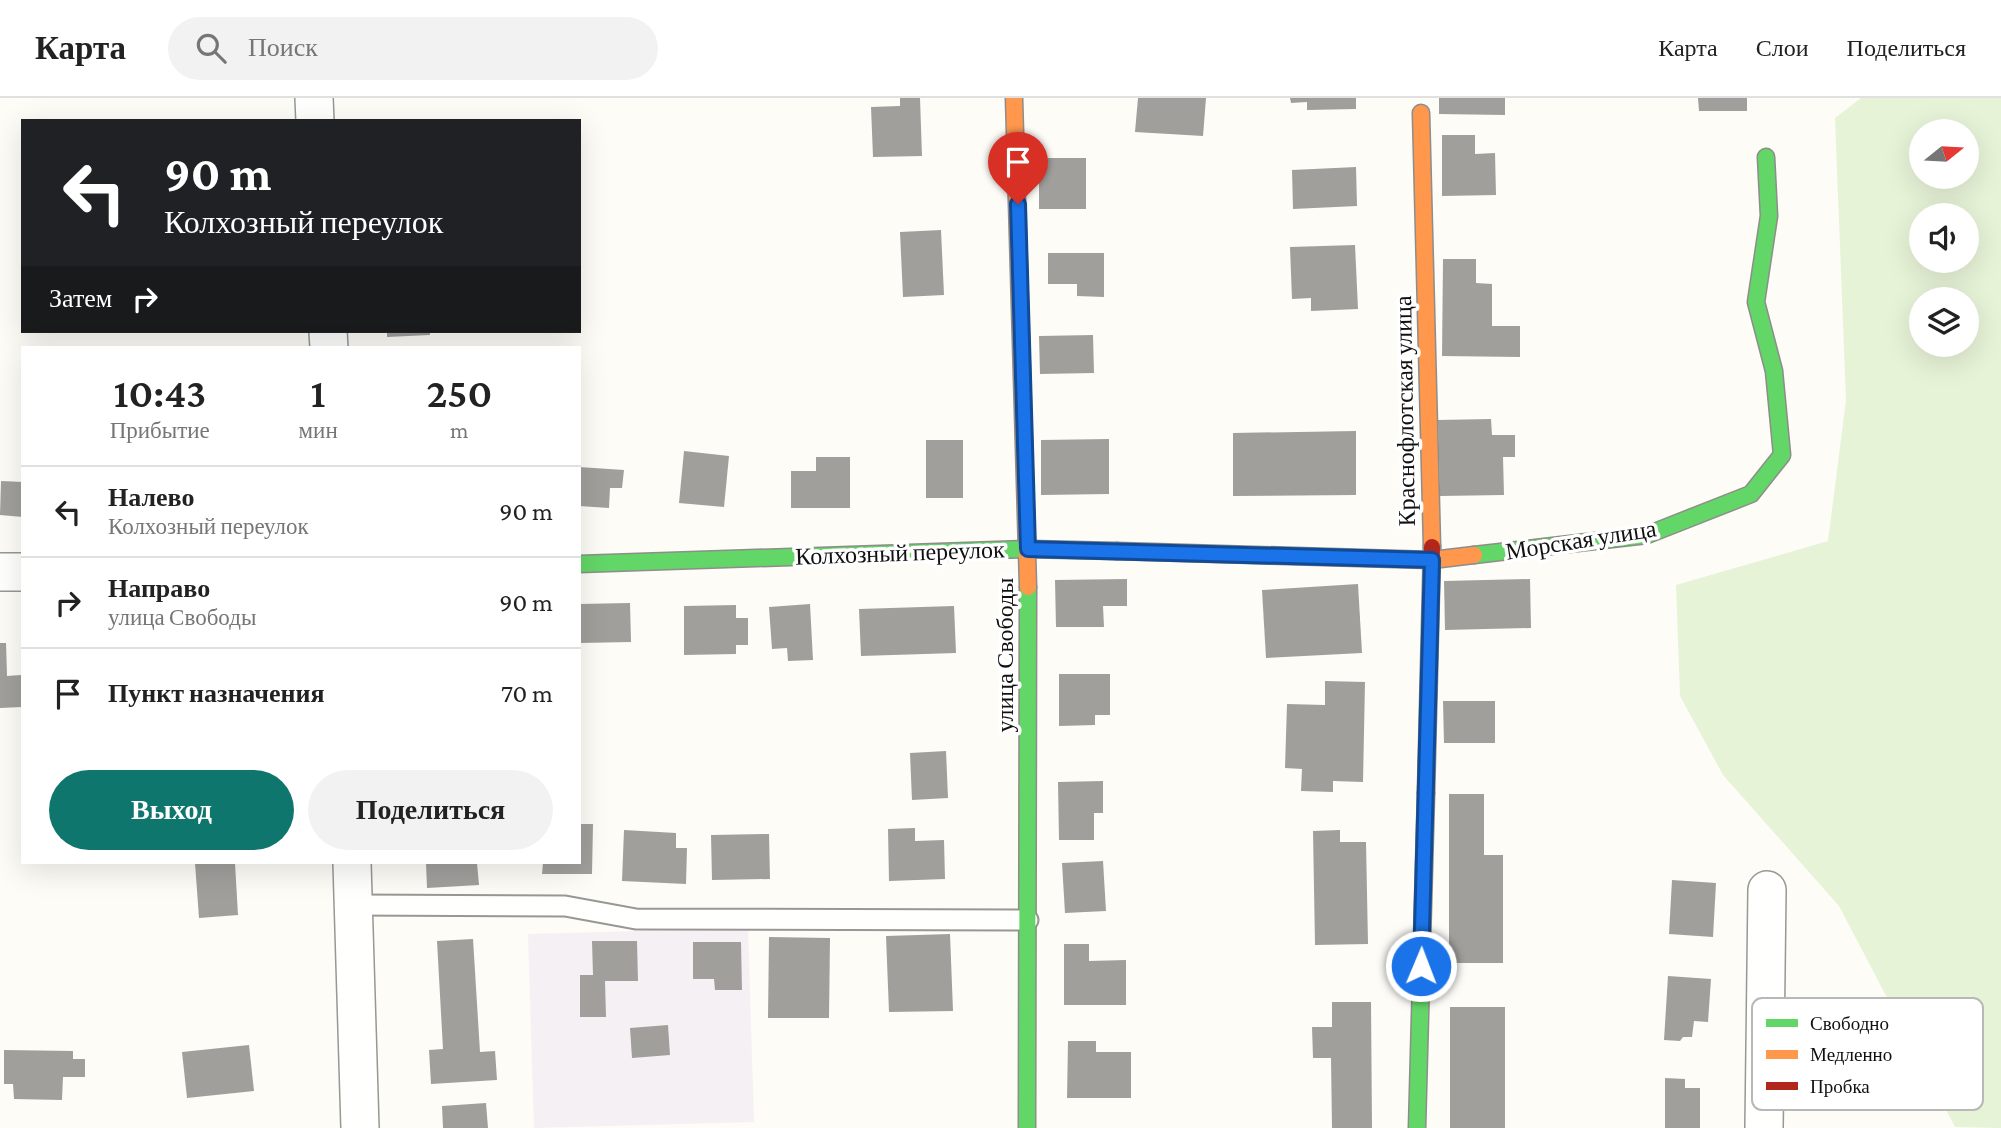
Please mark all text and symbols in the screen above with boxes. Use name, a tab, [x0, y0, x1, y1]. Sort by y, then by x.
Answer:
search box	[168, 17, 658, 80]
text: Карта	[35, 29, 126, 66]
icon: search	[192, 29, 230, 67]
text: Поиск	[248, 33, 318, 62]
text: Карта	[1658, 34, 1718, 61]
text: Слои	[1756, 34, 1809, 61]
text: Поделиться	[1847, 34, 1966, 61]
north arrow	[1909, 119, 1979, 189]
map controls	[1909, 119, 1979, 357]
pin	[988, 132, 1048, 204]
icon: arrive	[999, 143, 1037, 181]
text: 90 m	[164, 146, 271, 201]
icon: left	[49, 147, 140, 238]
button: sound	[1909, 203, 1979, 273]
text: Колхозный переулок	[164, 204, 443, 240]
icon: right	[126, 280, 164, 318]
text: Затем	[49, 284, 112, 313]
button: layers	[1909, 287, 1979, 357]
street label: Краснофлотская улица	[1389, 295, 1420, 527]
text: 10:43	[113, 369, 206, 416]
text: 1	[311, 369, 326, 416]
text: 250	[426, 369, 492, 416]
text: Прибытие	[110, 417, 210, 443]
text: мин	[299, 417, 338, 443]
text: m	[450, 417, 469, 443]
text: Налево	[108, 483, 194, 512]
icon: left	[49, 493, 87, 531]
text: 90 m	[499, 497, 553, 526]
text: Колхозный переулок	[108, 513, 309, 539]
street label: Морская улица	[1504, 514, 1659, 565]
street label: Колхозный переулок	[795, 535, 1005, 570]
text: Направо	[108, 574, 210, 603]
street label: улица Свободы	[991, 578, 1018, 732]
icon: right	[49, 584, 87, 622]
text: 90 m	[499, 588, 553, 617]
text: улица Свободы	[108, 604, 256, 630]
icon: arrive	[49, 675, 87, 713]
text: Пункт назначения	[108, 679, 325, 708]
text: 70 m	[501, 679, 553, 708]
button: Выход	[49, 770, 294, 850]
button: Поделиться	[308, 770, 553, 850]
position arrow	[1384, 929, 1458, 1003]
legend	[1752, 998, 1983, 1110]
text: Свободно	[1810, 1013, 1889, 1034]
text: Медленно	[1810, 1044, 1892, 1065]
text: Пробка	[1810, 1076, 1870, 1097]

